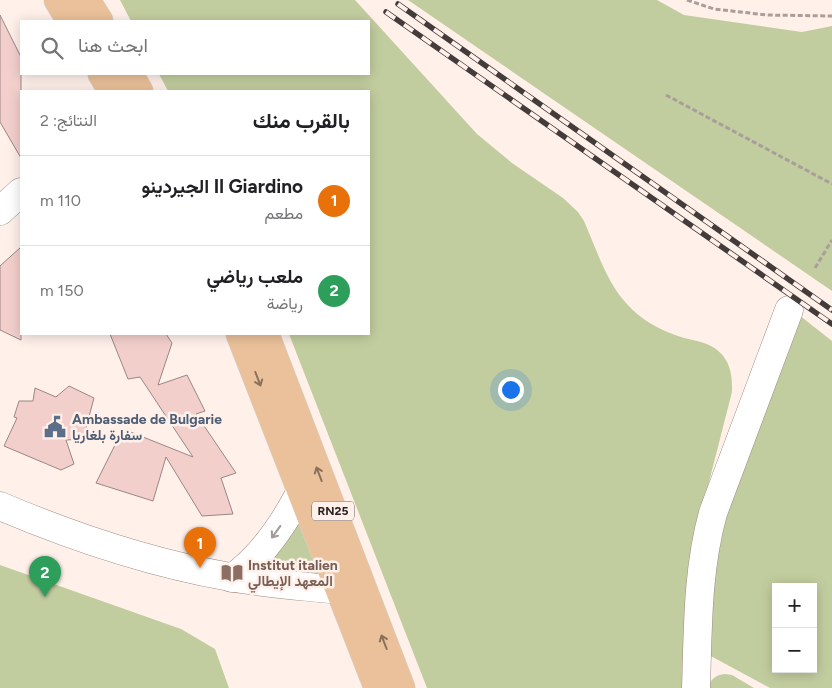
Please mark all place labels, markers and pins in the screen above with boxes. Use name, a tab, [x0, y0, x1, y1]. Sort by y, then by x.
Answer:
place label: Ambassade de Bulgarie سفارة بلغاريا	[72, 411, 222, 444]
public building icon: Ambassade de Bulgarie سفارة بلغاريا	[42, 414, 68, 440]
pin: 1	[184, 527, 216, 568]
pin: 2	[29, 556, 61, 597]
place label: Institut italien المعهد الإيطالي	[248, 557, 338, 593]
library icon: Institut italien المعهد الإيطالي	[219, 560, 245, 586]

